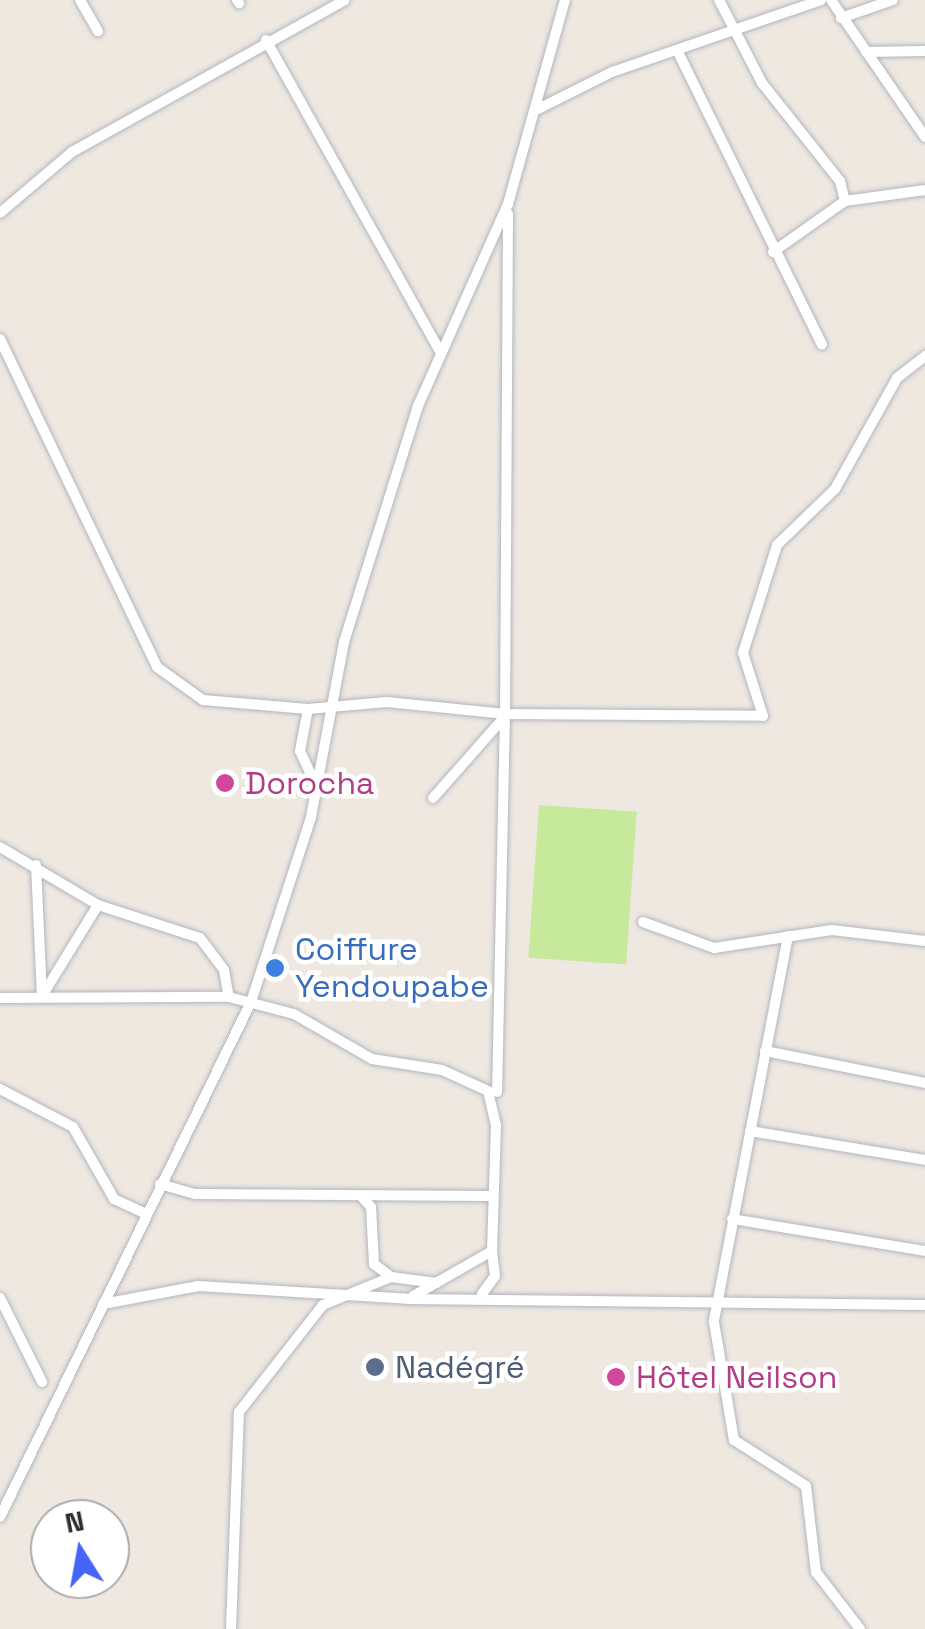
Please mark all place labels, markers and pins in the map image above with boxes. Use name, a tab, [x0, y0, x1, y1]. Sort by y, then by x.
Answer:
place label: Dorocha	[245, 764, 374, 802]
marker: Dorocha	[214, 772, 236, 794]
place label: Coiffure Yendoupabe	[295, 931, 489, 1006]
marker: Coiffure Yendoupabe	[264, 957, 286, 979]
place label: Nadégré	[395, 1348, 525, 1386]
marker: Nadégré	[364, 1356, 386, 1378]
place label: Hôtel Neilson	[636, 1358, 837, 1396]
marker: Hôtel Neilson	[605, 1366, 627, 1388]

